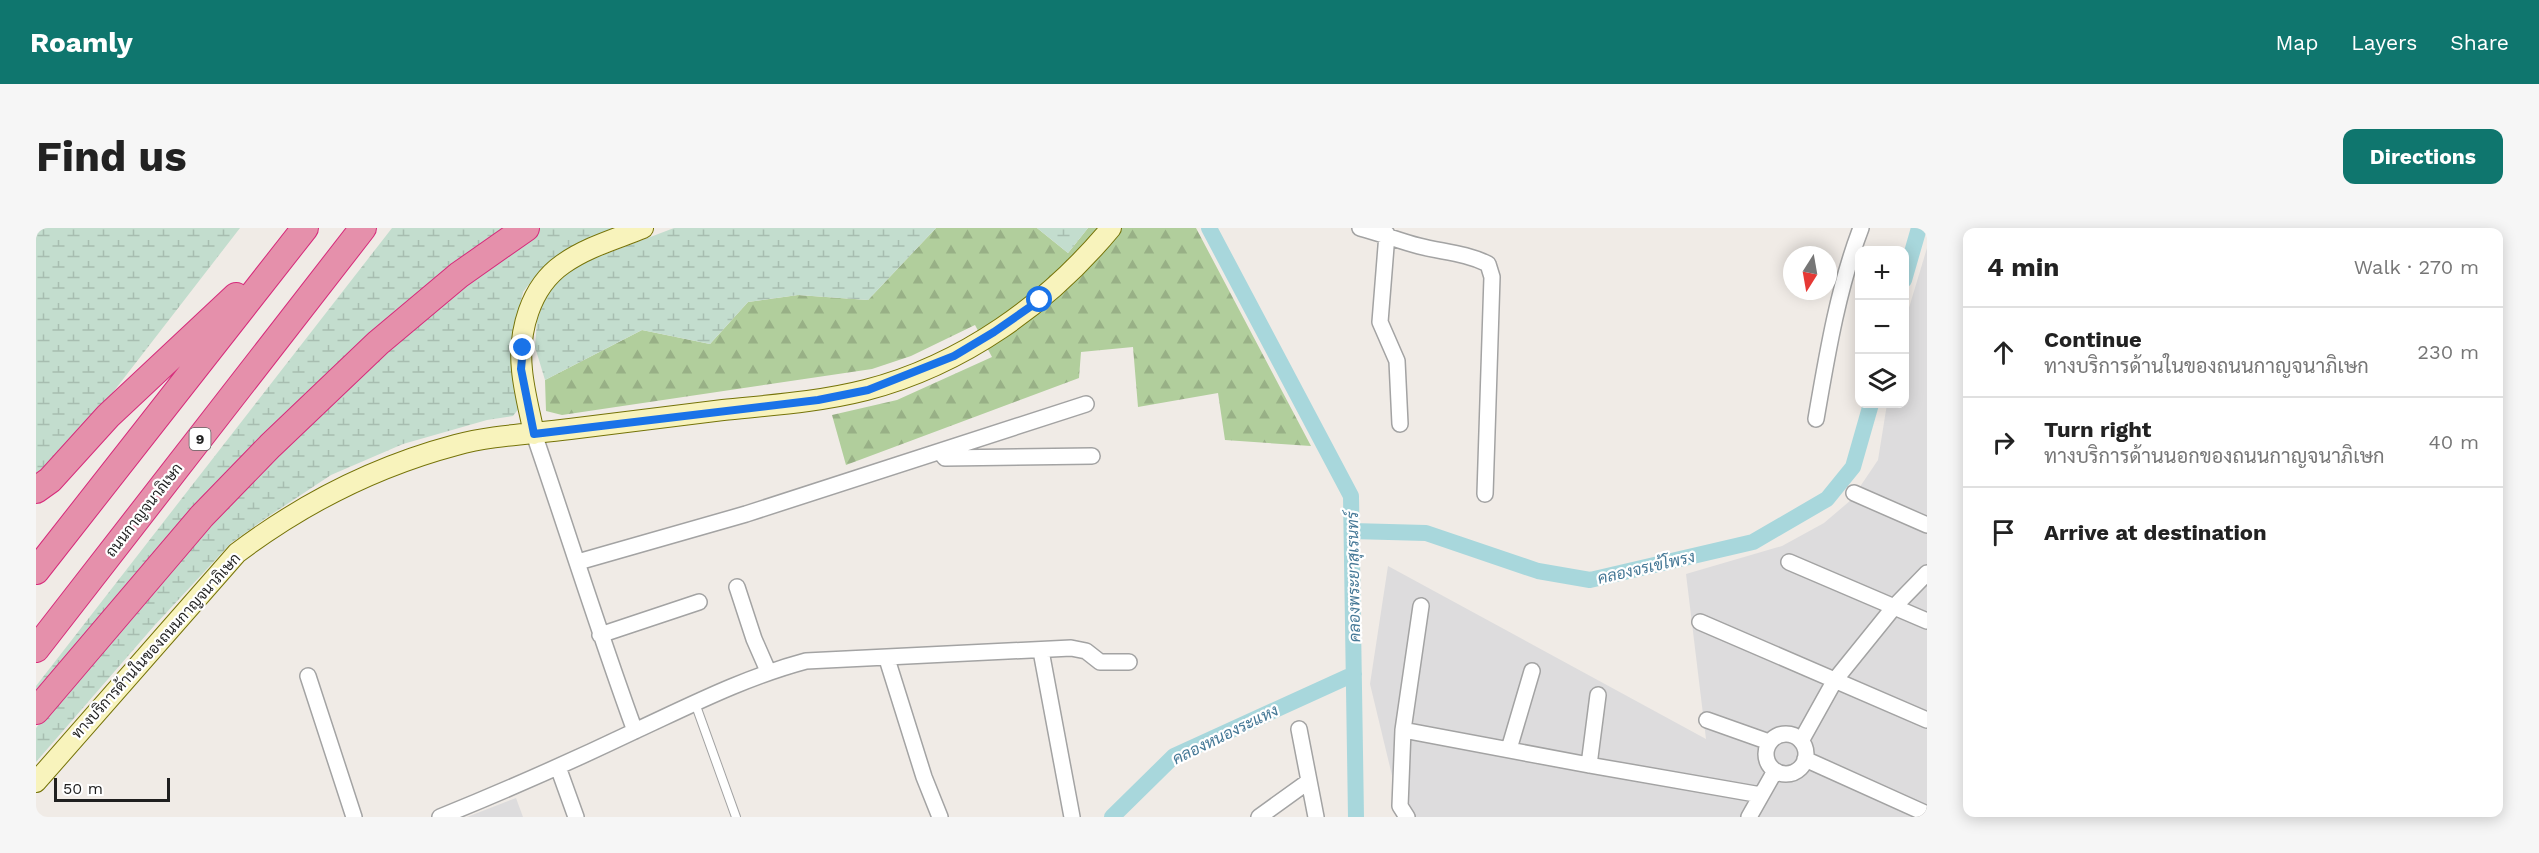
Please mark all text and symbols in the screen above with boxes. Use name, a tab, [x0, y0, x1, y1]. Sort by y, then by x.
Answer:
text: Roamly	[30, 26, 133, 59]
text: Map	[2275, 30, 2318, 55]
text: Layers	[2351, 30, 2417, 55]
text: Share	[2450, 30, 2509, 55]
button: Directions	[2343, 129, 2503, 184]
text: Find us	[36, 132, 187, 181]
north arrow	[1783, 246, 1837, 300]
map controls	[1855, 246, 1909, 408]
button: +	[1855, 246, 1909, 300]
text: 4 min	[1987, 252, 2059, 282]
text: Walk · 270 m	[2354, 255, 2479, 279]
route start	[1026, 286, 1052, 312]
button: −	[1855, 300, 1909, 354]
text: Continue	[2044, 327, 2142, 352]
route end	[509, 334, 535, 360]
icon: ahead	[1987, 336, 2020, 369]
text: 230 m	[2417, 340, 2479, 364]
button: layers	[1855, 354, 1909, 408]
text: ทางบริการด้านในของถนนกาญจนาภิเษก	[2044, 354, 2369, 378]
text: Turn right	[2044, 417, 2151, 442]
icon: right	[1987, 426, 2020, 459]
road number: 9	[190, 428, 210, 450]
text: 40 m	[2428, 430, 2479, 454]
text: ทางบริการด้านนอกของถนนกาญจนาภิเษก	[2044, 444, 2384, 468]
street label: ถนนกาญจนาภิเษก	[102, 460, 186, 560]
water label: คลองพระยาสุเรนทร์	[1340, 509, 1366, 643]
icon: arrive	[1987, 516, 2020, 549]
text: Arrive at destination	[2044, 520, 2267, 545]
water label: คลองจรเข้โพรง	[1595, 545, 1697, 588]
street label: ทางบริการด้านในของถนนกาญจนาภิเษก	[67, 549, 244, 743]
water label: คลองหนองระแหง	[1169, 701, 1281, 768]
scale bar	[54, 775, 170, 802]
text: 50 m	[63, 779, 103, 798]

